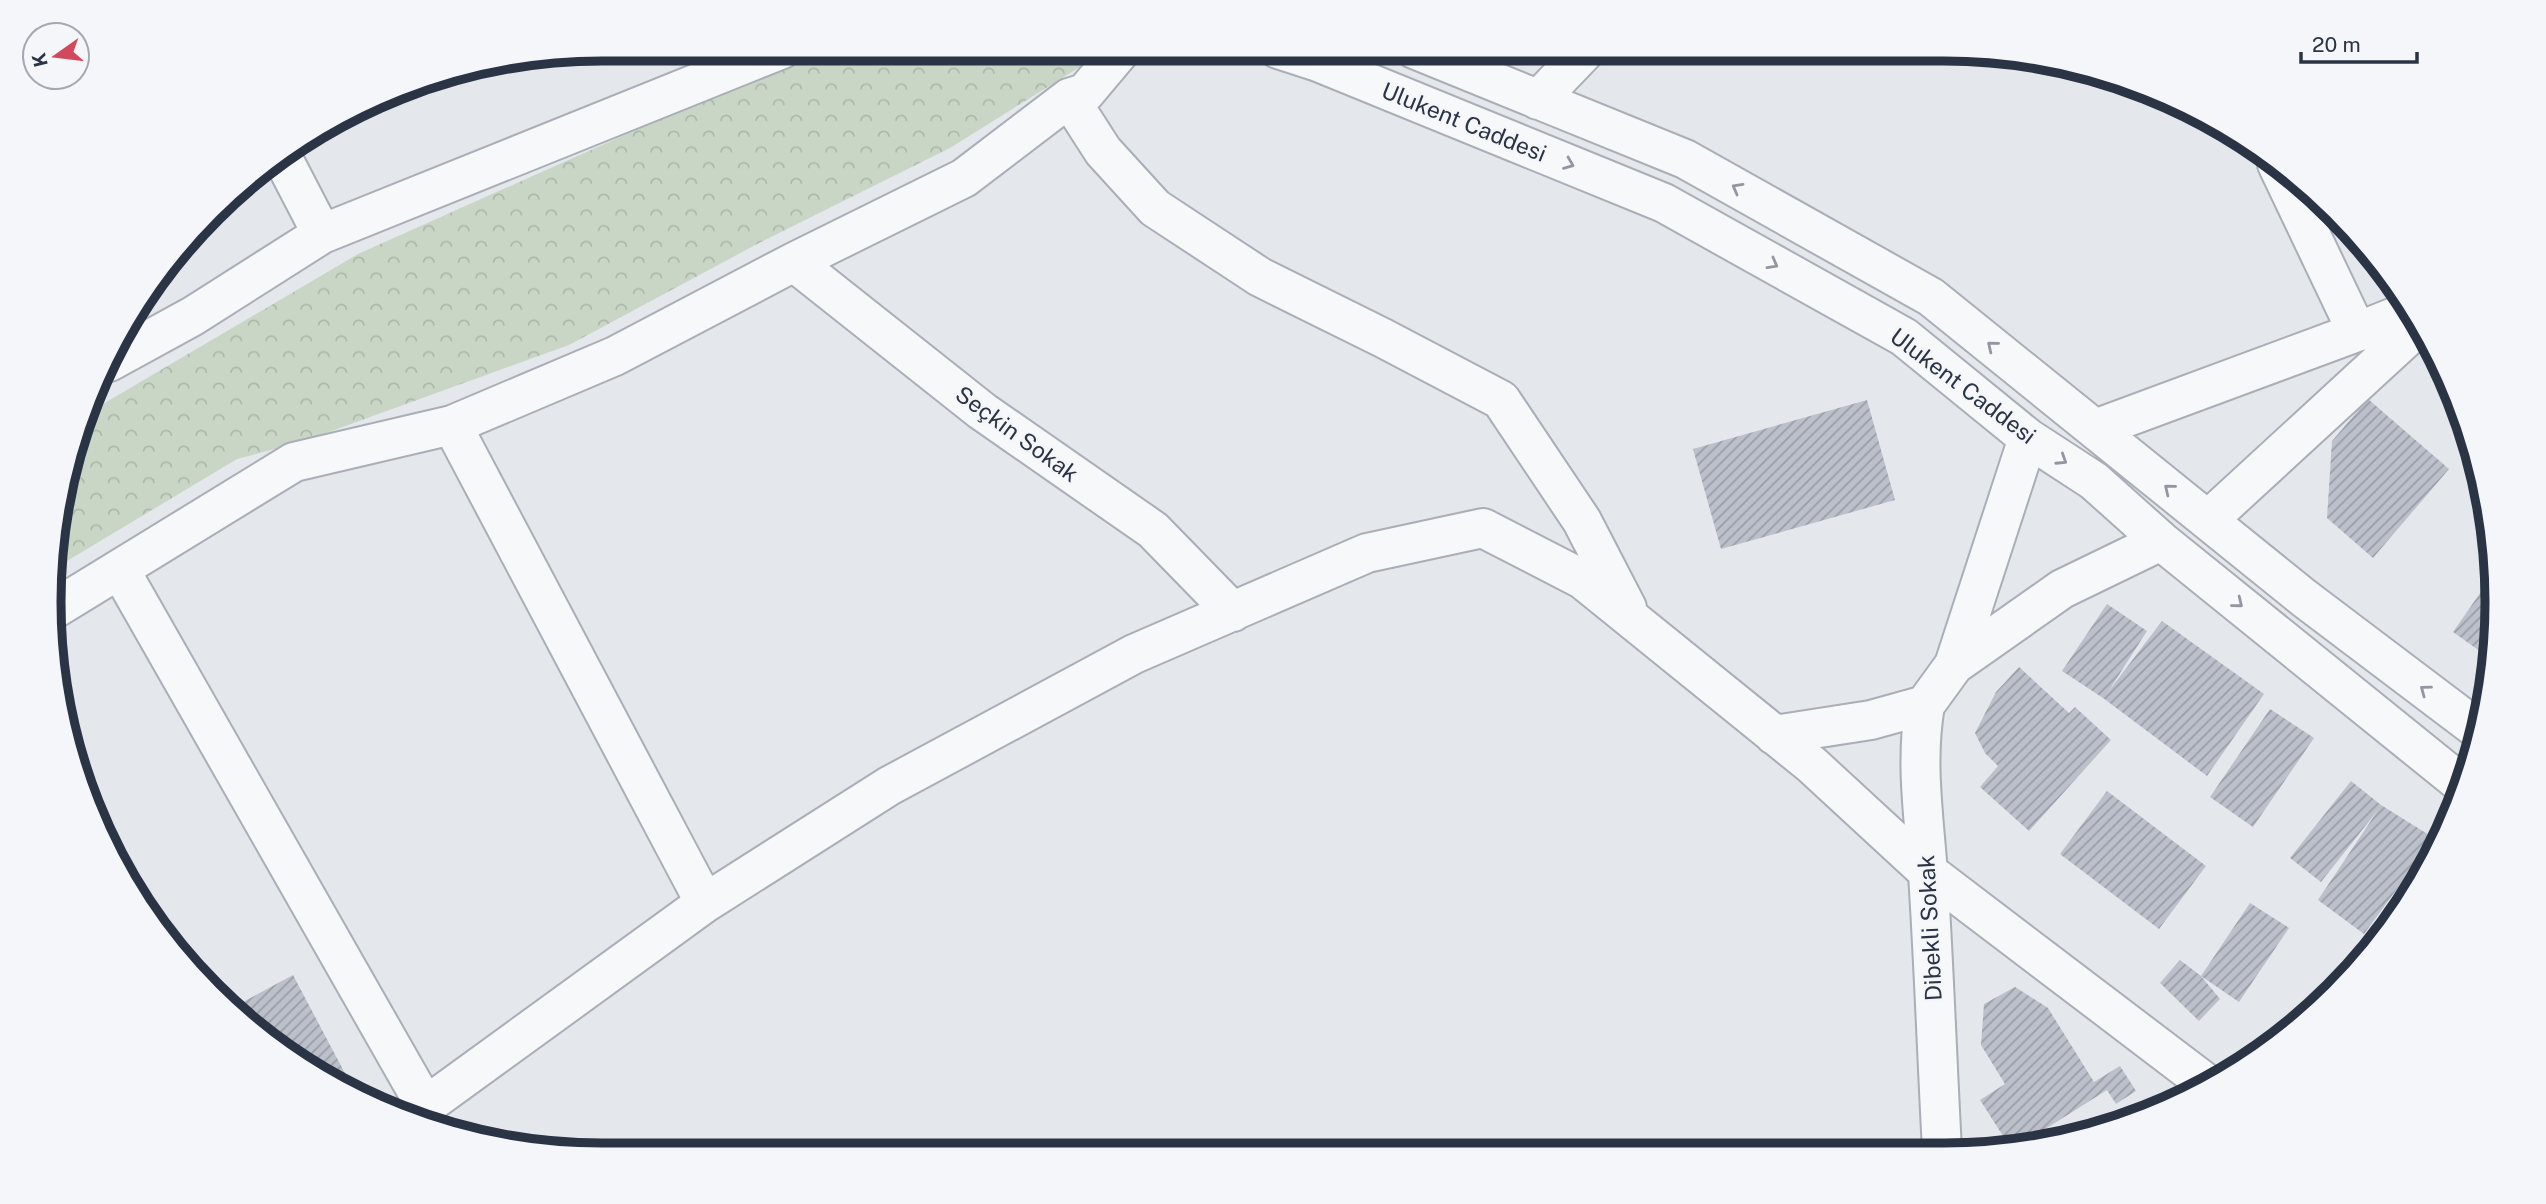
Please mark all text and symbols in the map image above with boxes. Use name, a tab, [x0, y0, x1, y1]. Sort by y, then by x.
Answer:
north arrow	[21, 21, 91, 91]
scale bar	[2301, 21, 2416, 65]
text: 20 m	[2312, 32, 2361, 57]
text: K	[27, 50, 52, 69]
street label: Ulukent Caddesi	[1378, 76, 1550, 167]
one-way arrow	[1562, 156, 1574, 170]
one-way arrow	[1732, 183, 1745, 196]
one-way arrow	[1766, 256, 1778, 269]
street label: Ulukent Caddesi	[1885, 322, 2041, 449]
one-way arrow	[1988, 342, 2000, 355]
street label: Seçkin Sokak	[951, 380, 1084, 487]
one-way arrow	[2054, 451, 2067, 464]
one-way arrow	[2165, 485, 2177, 498]
one-way arrow	[2229, 595, 2242, 607]
one-way arrow	[2421, 686, 2433, 698]
street label: Dibekli Sokak	[1912, 854, 1947, 1002]

